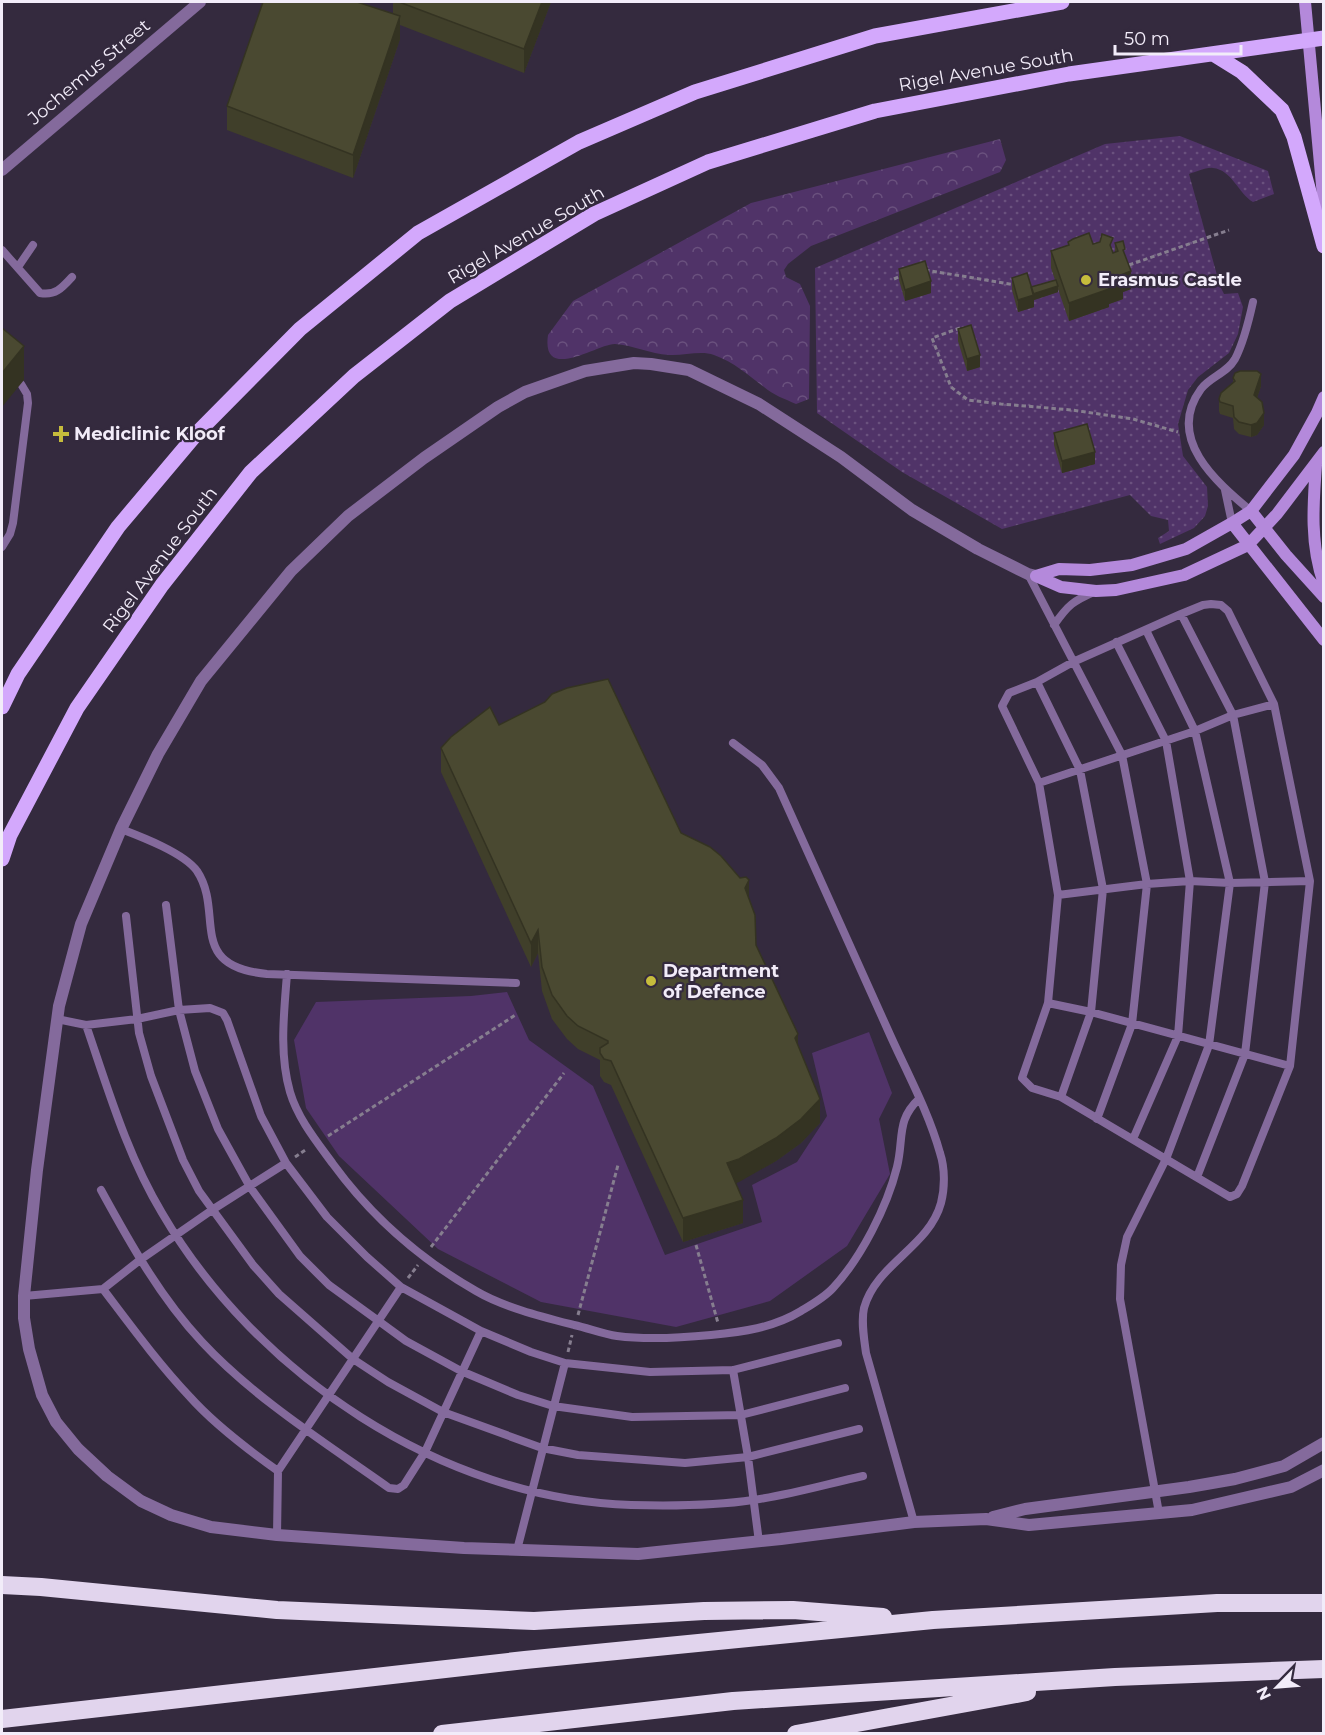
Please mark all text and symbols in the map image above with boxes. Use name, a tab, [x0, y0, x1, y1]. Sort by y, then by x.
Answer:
street label: Jochemus Street	[23, 15, 154, 130]
scale bar	[1115, 18, 1241, 56]
text: 50 m	[1124, 28, 1170, 50]
street label: Rigel Avenue South	[897, 44, 1075, 96]
street label: Rigel Avenue South	[444, 181, 608, 289]
place label: Erasmus Castle	[1098, 269, 1242, 291]
marker: Erasmus Castle	[1079, 273, 1093, 287]
place label: Mediclinic Kloof	[74, 423, 226, 445]
marker: Mediclinic Kloof	[52, 425, 70, 443]
street label: Rigel Avenue South	[98, 483, 222, 637]
place label: Department of Defence	[663, 960, 779, 1003]
marker: Department of Defence	[644, 974, 658, 988]
north arrow	[1247, 1657, 1307, 1717]
text: N	[1253, 1683, 1275, 1703]

